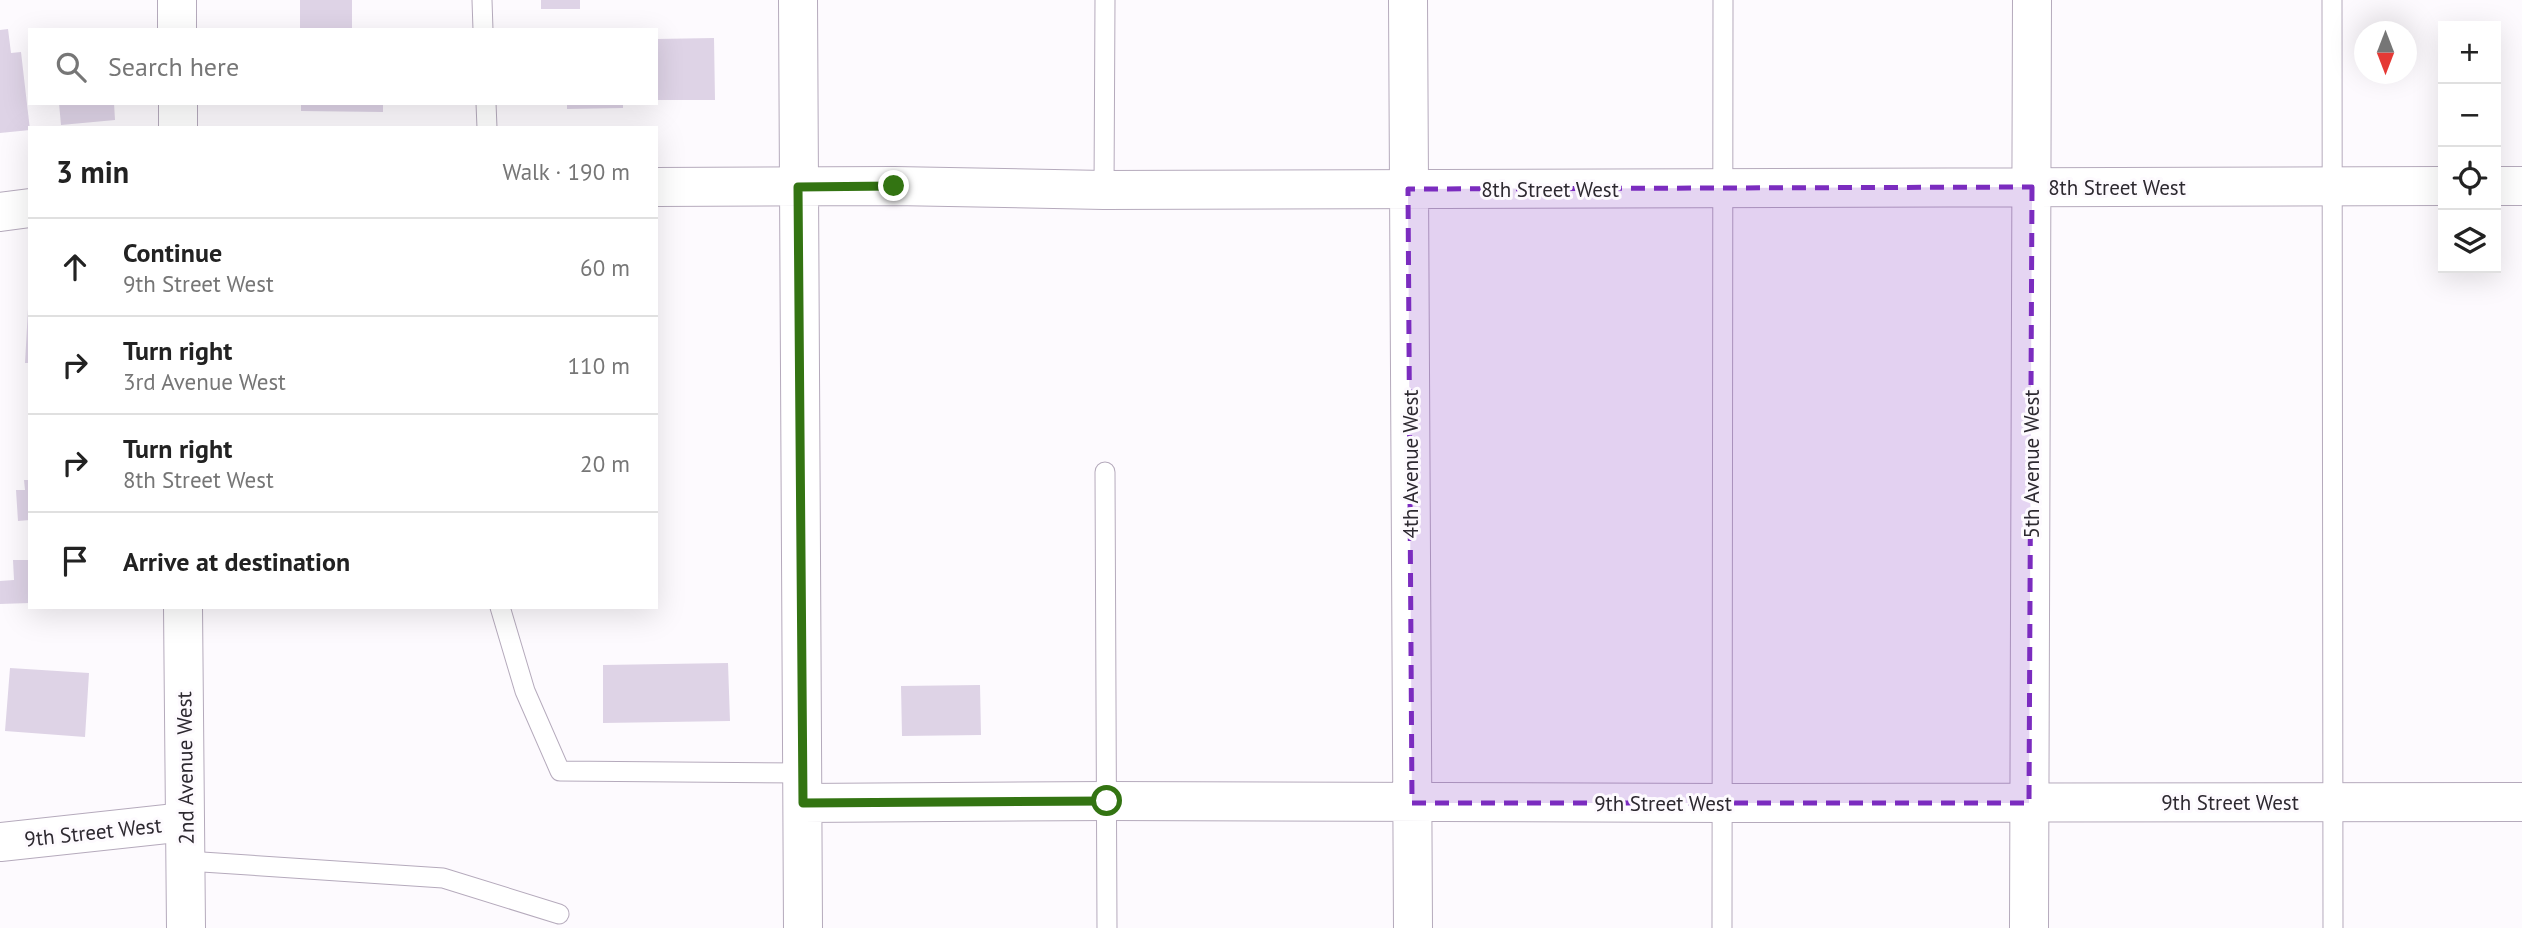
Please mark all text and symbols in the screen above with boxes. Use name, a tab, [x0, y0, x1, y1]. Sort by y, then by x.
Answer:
north arrow	[2354, 21, 2417, 84]
map controls	[2438, 21, 2501, 273]
button: +	[2438, 21, 2501, 84]
search box	[28, 28, 658, 105]
icon: search	[52, 48, 90, 86]
text: Search here	[108, 50, 239, 83]
button: −	[2438, 84, 2501, 147]
button: locate	[2438, 147, 2501, 210]
text: 3 min	[56, 152, 129, 191]
text: Walk · 190 m	[503, 157, 630, 186]
route end	[878, 170, 909, 201]
street label: 8th Street West	[2048, 174, 2186, 201]
street label: 8th Street West	[1481, 176, 1619, 203]
button: layers	[2438, 210, 2501, 273]
text: Continue	[123, 236, 222, 269]
icon: ahead	[56, 248, 94, 286]
text: 60 m	[580, 253, 630, 282]
text: 9th Street West	[123, 269, 274, 298]
text: Turn right	[123, 334, 232, 367]
icon: right	[56, 346, 94, 384]
text: 110 m	[568, 351, 630, 380]
text: 3rd Avenue West	[123, 367, 286, 396]
street label: 4th Avenue West	[1397, 390, 1424, 538]
street label: 5th Avenue West	[2018, 390, 2045, 538]
text: Turn right	[123, 432, 232, 465]
icon: right	[56, 444, 94, 482]
text: 20 m	[580, 449, 630, 478]
text: 8th Street West	[123, 465, 274, 494]
icon: arrive	[56, 542, 94, 580]
text: Arrive at destination	[123, 545, 350, 578]
street label: 2nd Avenue West	[170, 691, 200, 845]
route start	[1091, 785, 1122, 816]
street label: 9th Street West	[2161, 789, 2299, 816]
street label: 9th Street West	[1594, 790, 1732, 817]
street label: 9th Street West	[23, 811, 163, 853]

